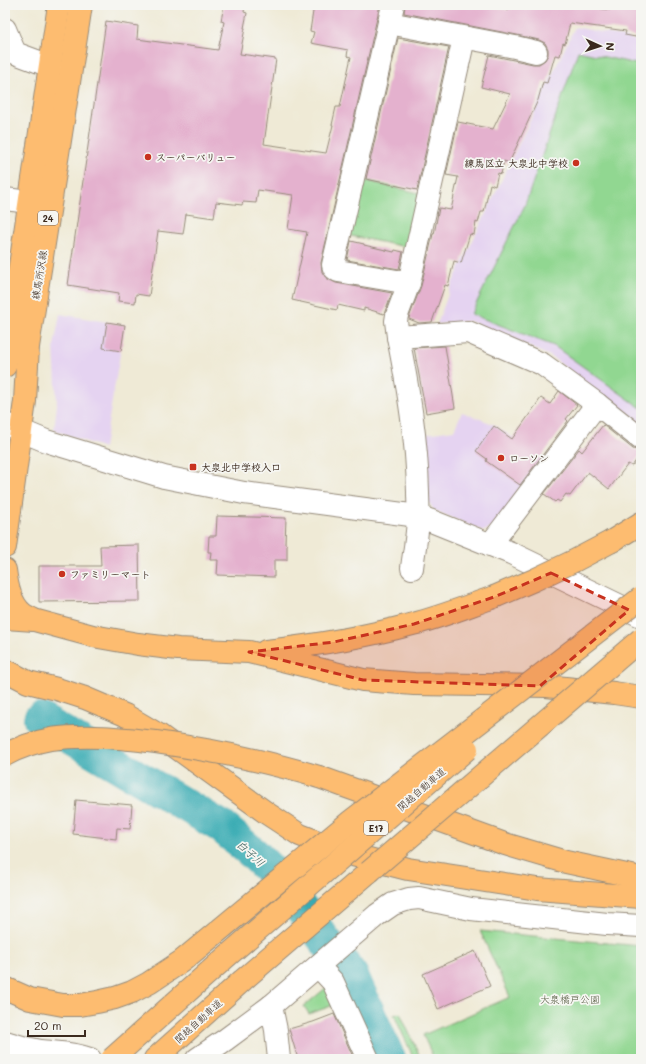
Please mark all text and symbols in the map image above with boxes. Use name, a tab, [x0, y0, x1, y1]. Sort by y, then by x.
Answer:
north arrow	[580, 26, 620, 66]
text: N	[603, 42, 618, 51]
place label: スーパーバリュー	[156, 150, 235, 164]
marker: スーパーバリュー	[143, 152, 153, 162]
place label: 練馬区立 大泉北中学校	[464, 156, 568, 170]
marker: 練馬区立 大泉北中学校	[571, 158, 581, 168]
road number: 24	[38, 211, 58, 225]
street label: 練馬所沢線	[28, 249, 50, 301]
place label: ローソン	[509, 451, 549, 465]
marker: ローソン	[496, 453, 506, 463]
place label: 大泉北中学校入口	[201, 460, 281, 474]
marker: 大泉北中学校入口	[188, 462, 198, 472]
place label: ファミリーマート	[70, 567, 150, 581]
marker: ファミリーマート	[57, 569, 67, 579]
street label: 関越自動車道	[394, 764, 448, 814]
road number: E17	[364, 821, 388, 835]
water label: 白子川	[234, 836, 268, 870]
park label: 大泉橋戸公園	[540, 992, 600, 1006]
street label: 関越自動車道	[171, 996, 225, 1046]
scale bar	[28, 1012, 85, 1038]
text: 20 m	[34, 1017, 62, 1033]

